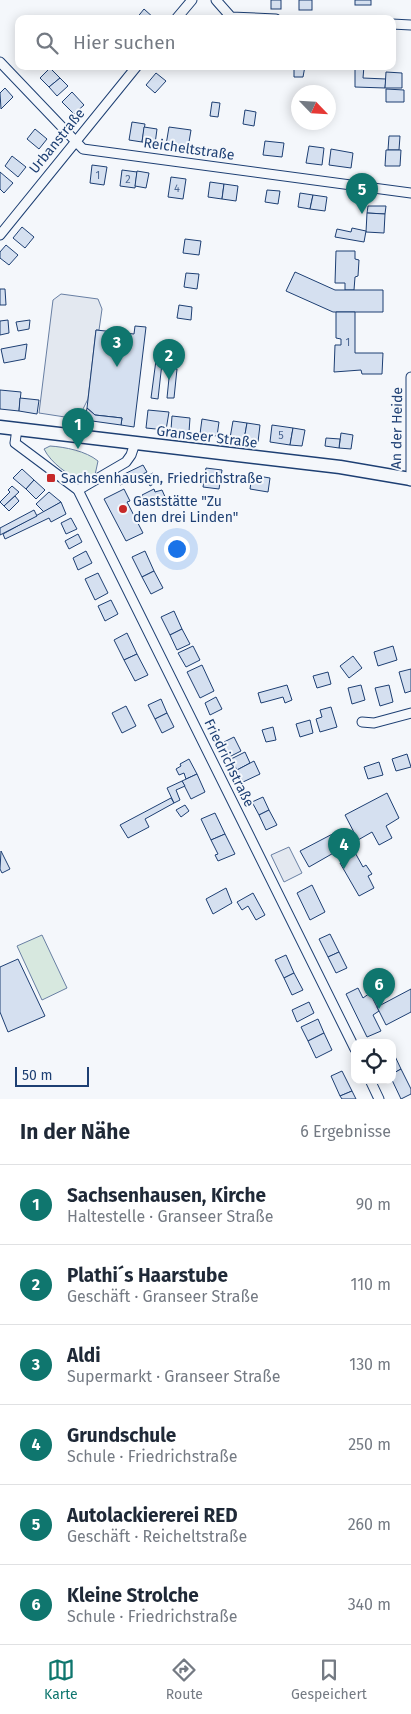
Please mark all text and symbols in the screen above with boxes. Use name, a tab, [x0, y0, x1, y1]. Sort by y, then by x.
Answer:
search box	[15, 15, 396, 70]
icon: search	[33, 29, 61, 57]
text: Hier suchen	[73, 31, 176, 54]
north arrow	[291, 85, 336, 130]
street label: Urbanstraße	[26, 105, 88, 177]
street label: Reicheltstraße	[142, 134, 236, 164]
house number: 1	[96, 169, 100, 182]
house number: 2	[125, 173, 131, 186]
pin: 5	[346, 173, 378, 214]
house number: 4	[174, 182, 180, 195]
pin: 3	[101, 326, 133, 367]
house number: 1	[346, 336, 350, 349]
pin: 2	[153, 339, 185, 380]
street label: An der Heide	[388, 387, 406, 469]
pin: 1	[62, 408, 94, 449]
street label: Granseer Straße	[156, 422, 258, 452]
house number: 5	[278, 429, 284, 442]
place label: Sachsenhausen, Friedrichstraße	[61, 470, 263, 487]
marker: Sachsenhausen, Friedrichstraße	[45, 472, 57, 484]
place label: Gaststätte "Zu den drei Linden"	[133, 493, 238, 526]
marker: Gaststätte "Zu den drei Linden"	[117, 503, 129, 515]
your location	[164, 536, 190, 562]
street label: Friedrichstraße	[200, 716, 258, 810]
pin: 4	[328, 828, 360, 869]
pin: 6	[363, 968, 395, 1009]
map controls	[351, 1039, 396, 1084]
button: locate	[351, 1039, 396, 1084]
scale bar	[15, 1064, 89, 1087]
text: 50 m	[22, 1067, 53, 1084]
text: In der Nähe	[20, 1119, 130, 1145]
text: 6 Ergebnisse	[300, 1122, 391, 1141]
text: Sachsenhausen, Kirche	[67, 1184, 266, 1207]
text: 1	[32, 1195, 40, 1214]
text: 90 m	[356, 1195, 391, 1214]
text: Haltestelle · Granseer Straße	[67, 1207, 274, 1226]
text: Plathi´s Haarstube	[67, 1264, 228, 1287]
text: 2	[32, 1275, 40, 1294]
text: 110 m	[350, 1275, 391, 1294]
text: Geschäft · Granseer Straße	[67, 1287, 259, 1306]
text: Aldi	[67, 1344, 101, 1367]
text: 3	[32, 1355, 40, 1374]
text: 130 m	[349, 1355, 391, 1374]
text: Supermarkt · Granseer Straße	[67, 1367, 280, 1386]
text: Grundschule	[67, 1424, 176, 1447]
text: 4	[31, 1435, 41, 1454]
text: 250 m	[348, 1435, 391, 1454]
text: Schule · Friedrichstraße	[67, 1447, 237, 1466]
text: Autolackiererei RED	[67, 1504, 238, 1527]
text: 5	[32, 1515, 40, 1534]
text: 260 m	[348, 1515, 391, 1534]
text: Geschäft · Reicheltstraße	[67, 1527, 247, 1546]
text: Kleine Strolche	[67, 1584, 199, 1607]
text: 6	[31, 1595, 41, 1614]
text: 340 m	[348, 1595, 391, 1614]
text: Schule · Friedrichstraße	[67, 1607, 237, 1626]
tab: Karte	[44, 1656, 78, 1703]
tab: Route	[166, 1656, 203, 1703]
tab: Gespeichert	[291, 1656, 367, 1703]

